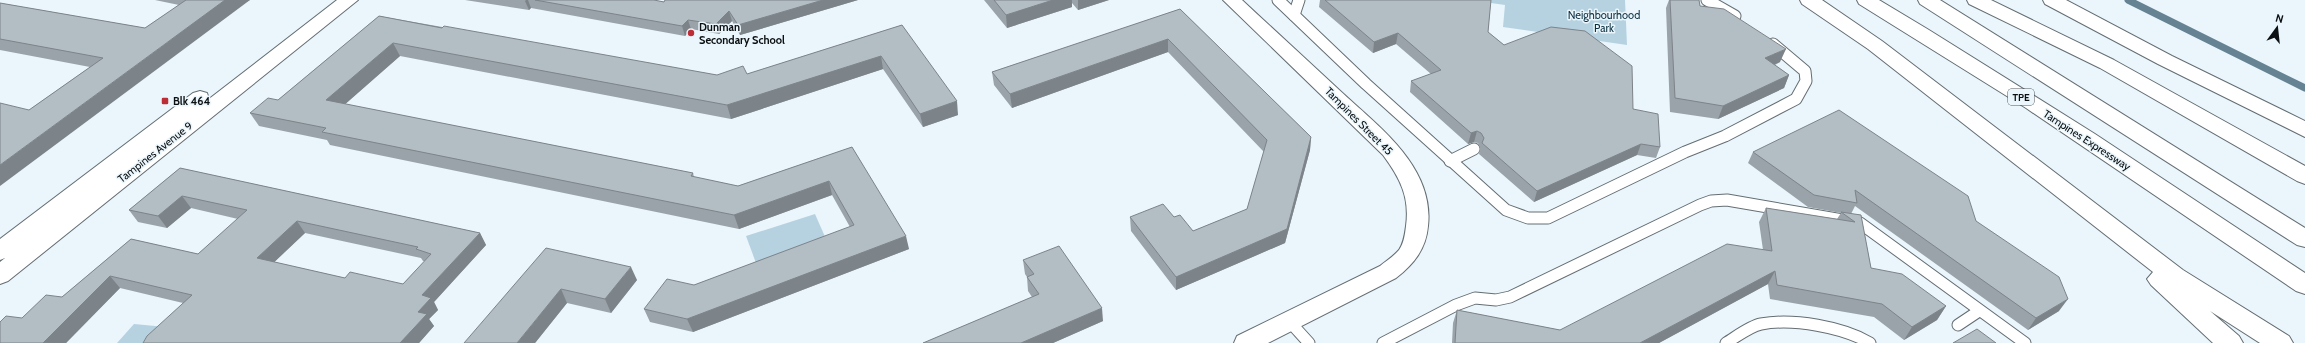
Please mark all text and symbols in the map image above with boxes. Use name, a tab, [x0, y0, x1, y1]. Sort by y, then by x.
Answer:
park label: Neighbourhood Park	[1568, 8, 1640, 35]
north arrow	[2257, 8, 2297, 48]
text: N	[2274, 11, 2285, 26]
place label: Dunman Secondary School	[699, 20, 785, 47]
marker: Dunman Secondary School	[686, 28, 696, 38]
street label: Tampines Street 45	[1322, 84, 1396, 158]
road number: TPE	[2008, 89, 2034, 105]
place label: Blk 464	[173, 94, 211, 108]
marker: Blk 464	[160, 96, 170, 106]
street label: Tampines Expressway	[2041, 107, 2134, 174]
street label: Tampines Avenue 9	[115, 118, 195, 186]

